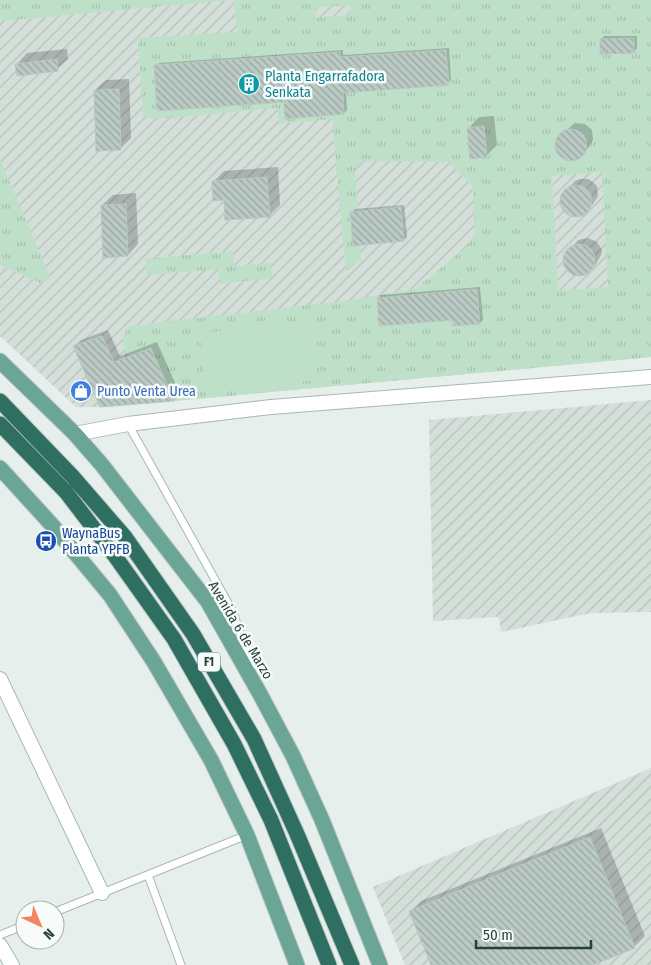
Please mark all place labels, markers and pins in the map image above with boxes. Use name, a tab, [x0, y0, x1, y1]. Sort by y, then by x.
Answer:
place label: Planta Engarrafadora Senkata	[265, 68, 385, 101]
building icon: Planta Engarrafadora Senkata	[237, 72, 261, 96]
shop icon: Punto Venta Urea	[69, 379, 93, 403]
place label: Punto Venta Urea	[97, 383, 196, 400]
place label: WaynaBus Planta YPFB	[62, 525, 130, 558]
bus stop icon: WaynaBus Planta YPFB	[34, 529, 58, 553]

